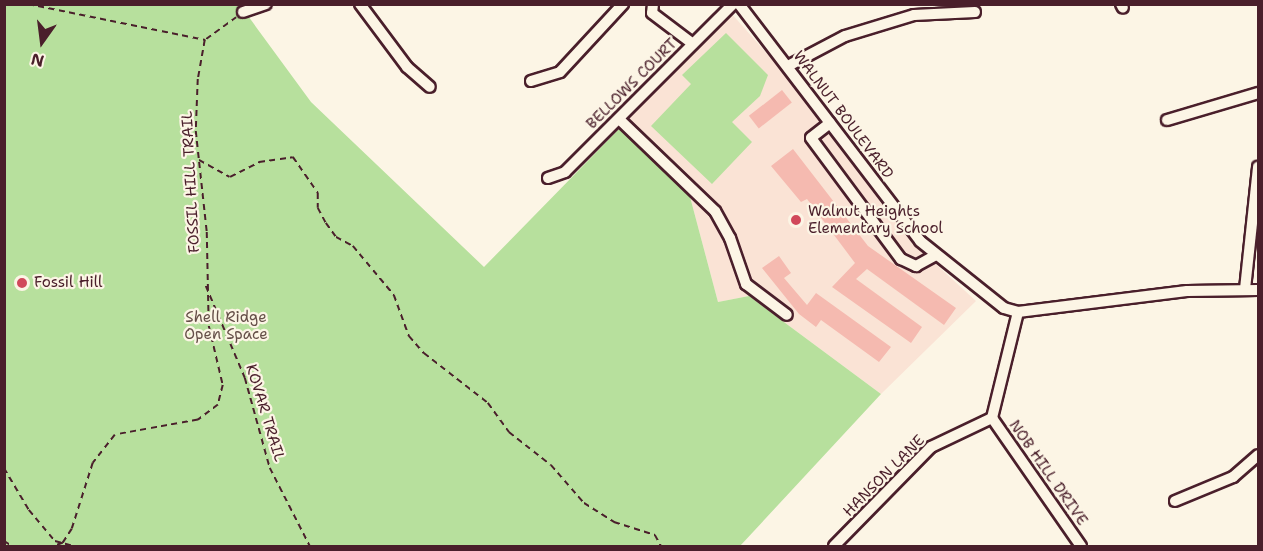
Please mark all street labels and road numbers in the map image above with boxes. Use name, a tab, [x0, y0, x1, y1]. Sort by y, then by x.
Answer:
street label: BELLOWS COURT	[583, 35, 681, 133]
street label: WALNUT BOULEVARD	[789, 47, 897, 183]
street label: FOSSIL HILL TRAIL	[178, 110, 204, 254]
street label: KOVAR TRAIL	[242, 362, 288, 464]
street label: NOB HILL DRIVE	[1005, 417, 1091, 529]
street label: HANSON LANE	[840, 432, 928, 520]

